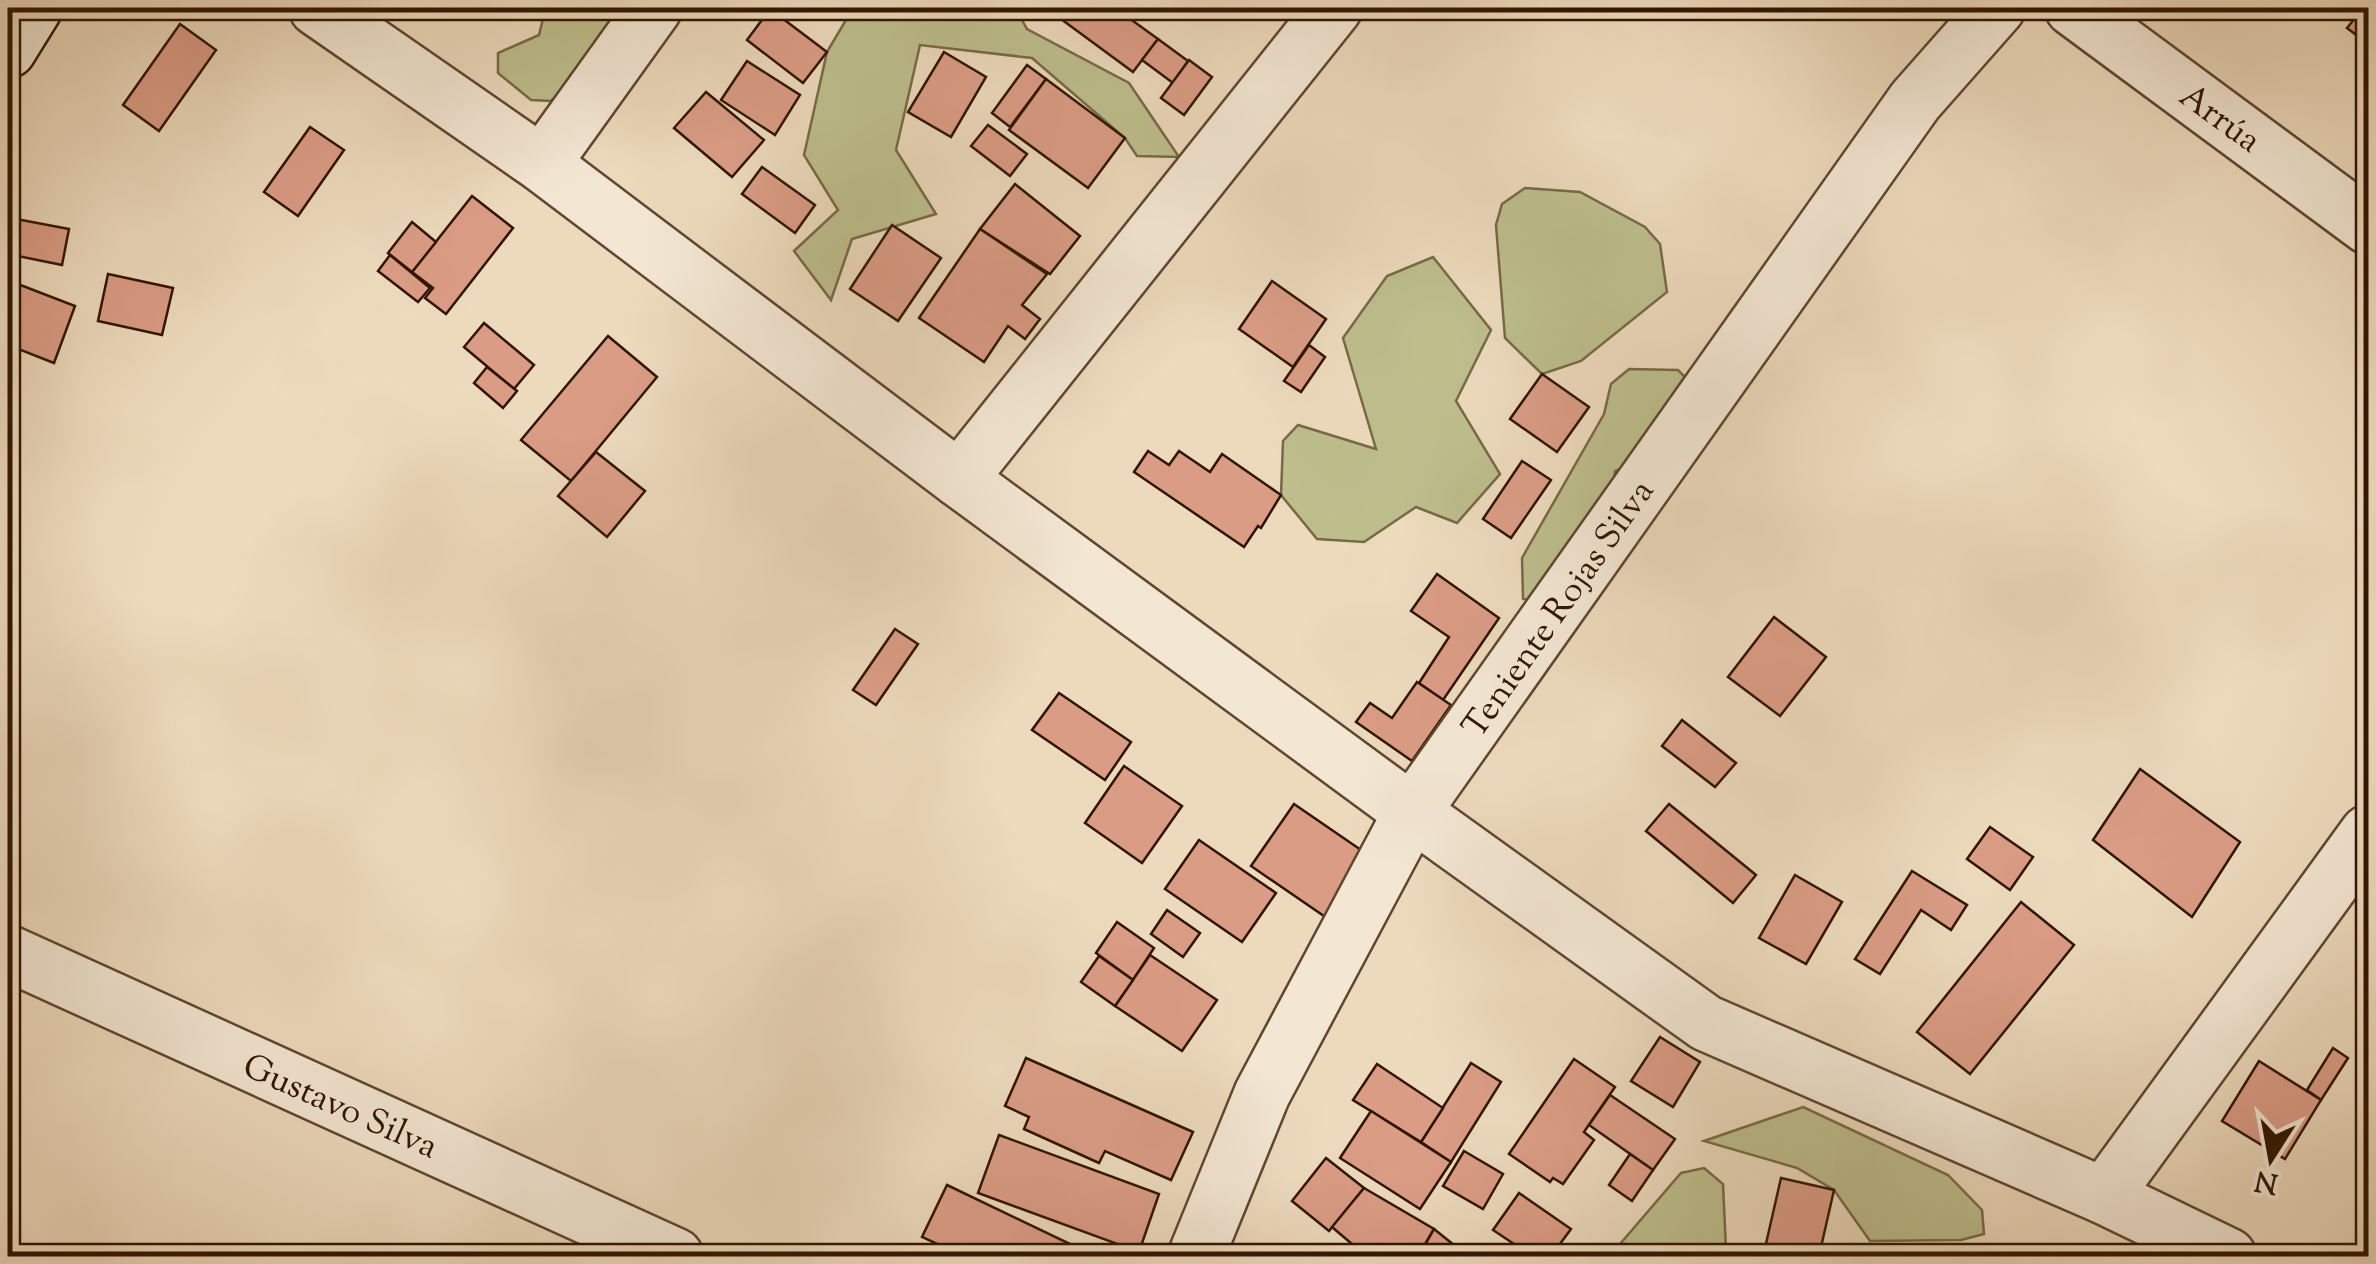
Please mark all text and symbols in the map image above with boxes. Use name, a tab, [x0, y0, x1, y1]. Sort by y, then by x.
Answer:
street label: Arrúa	[2167, 73, 2270, 167]
street label: Teniente Rojas Silva	[1451, 470, 1668, 750]
street label: Gustavo Silva	[234, 1042, 445, 1174]
north arrow	[2221, 1109, 2321, 1209]
text: N	[2252, 1159, 2282, 1202]

